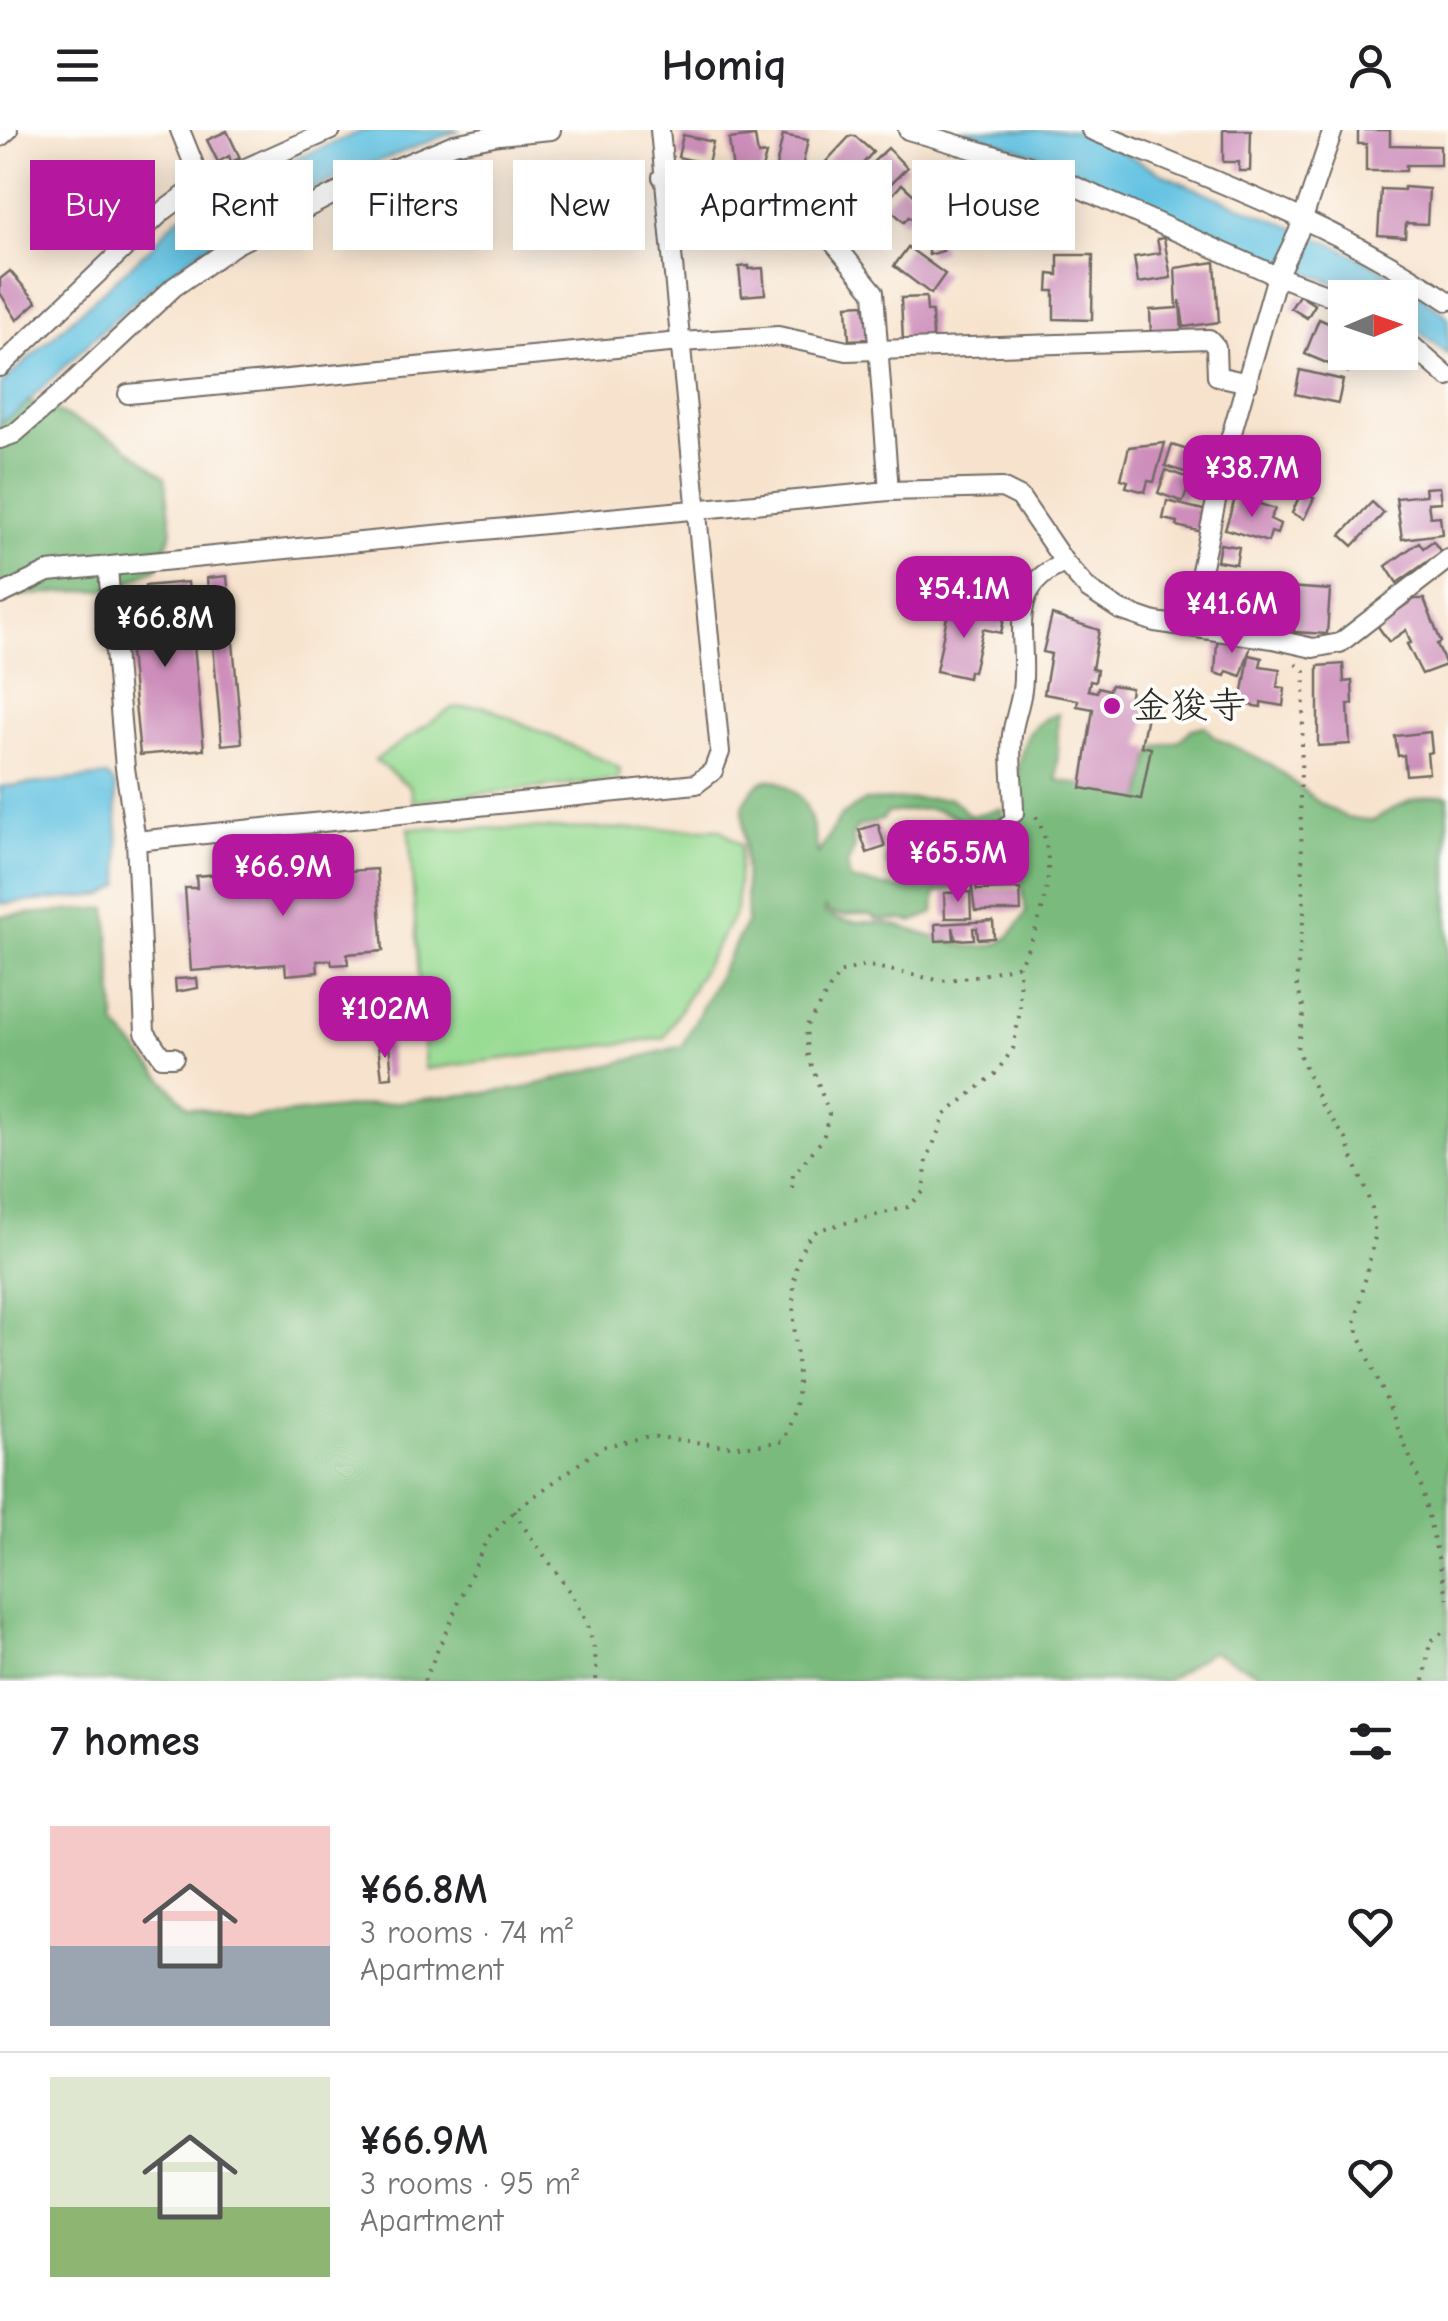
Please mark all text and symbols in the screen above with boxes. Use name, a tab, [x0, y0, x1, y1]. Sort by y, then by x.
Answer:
icon: menu	[50, 38, 105, 93]
icon: person	[1343, 38, 1398, 93]
text: Homiq	[661, 39, 787, 91]
chip: Buy	[30, 160, 155, 250]
chip: Rent	[175, 160, 313, 250]
chip: Filters	[333, 160, 493, 250]
chip: New	[513, 160, 645, 250]
chip: Apartment	[665, 160, 892, 250]
chip: House	[912, 160, 1075, 250]
north arrow	[1328, 280, 1418, 370]
map controls	[1328, 280, 1418, 370]
pin: ¥38.7M	[1171, 435, 1333, 520]
text: ¥38.7M	[1205, 449, 1299, 486]
pin: ¥54.1M	[883, 556, 1045, 641]
text: ¥54.1M	[918, 570, 1010, 607]
pin: ¥41.6M	[1151, 571, 1313, 656]
pin: ¥66.8M	[84, 585, 246, 670]
text: ¥41.6M	[1186, 585, 1278, 622]
text: ¥66.8M	[116, 599, 214, 636]
place label: 金狻寺	[1132, 684, 1246, 728]
marker: 金狻寺	[1101, 695, 1123, 717]
pin: ¥65.5M	[877, 820, 1039, 905]
pin: ¥66.9M	[202, 834, 364, 919]
text: ¥65.5M	[909, 834, 1007, 871]
text: ¥66.9M	[234, 848, 332, 885]
pin: ¥102M	[315, 976, 455, 1061]
text: ¥102M	[341, 990, 429, 1027]
icon: filters	[1343, 1714, 1398, 1769]
text: 7 homes	[50, 1717, 200, 1766]
text: ¥66.8M	[360, 1865, 488, 1914]
icon: home	[130, 1866, 250, 1986]
icon: heart	[1343, 1899, 1398, 1954]
text: 3 rooms · 74 m²	[360, 1914, 573, 1951]
text: Apartment	[360, 1951, 503, 1988]
text: ¥66.9M	[360, 2116, 488, 2165]
icon: home	[130, 2117, 250, 2237]
icon: heart	[1343, 2150, 1398, 2205]
text: 3 rooms · 95 m²	[360, 2165, 579, 2202]
text: Apartment	[360, 2202, 503, 2239]

